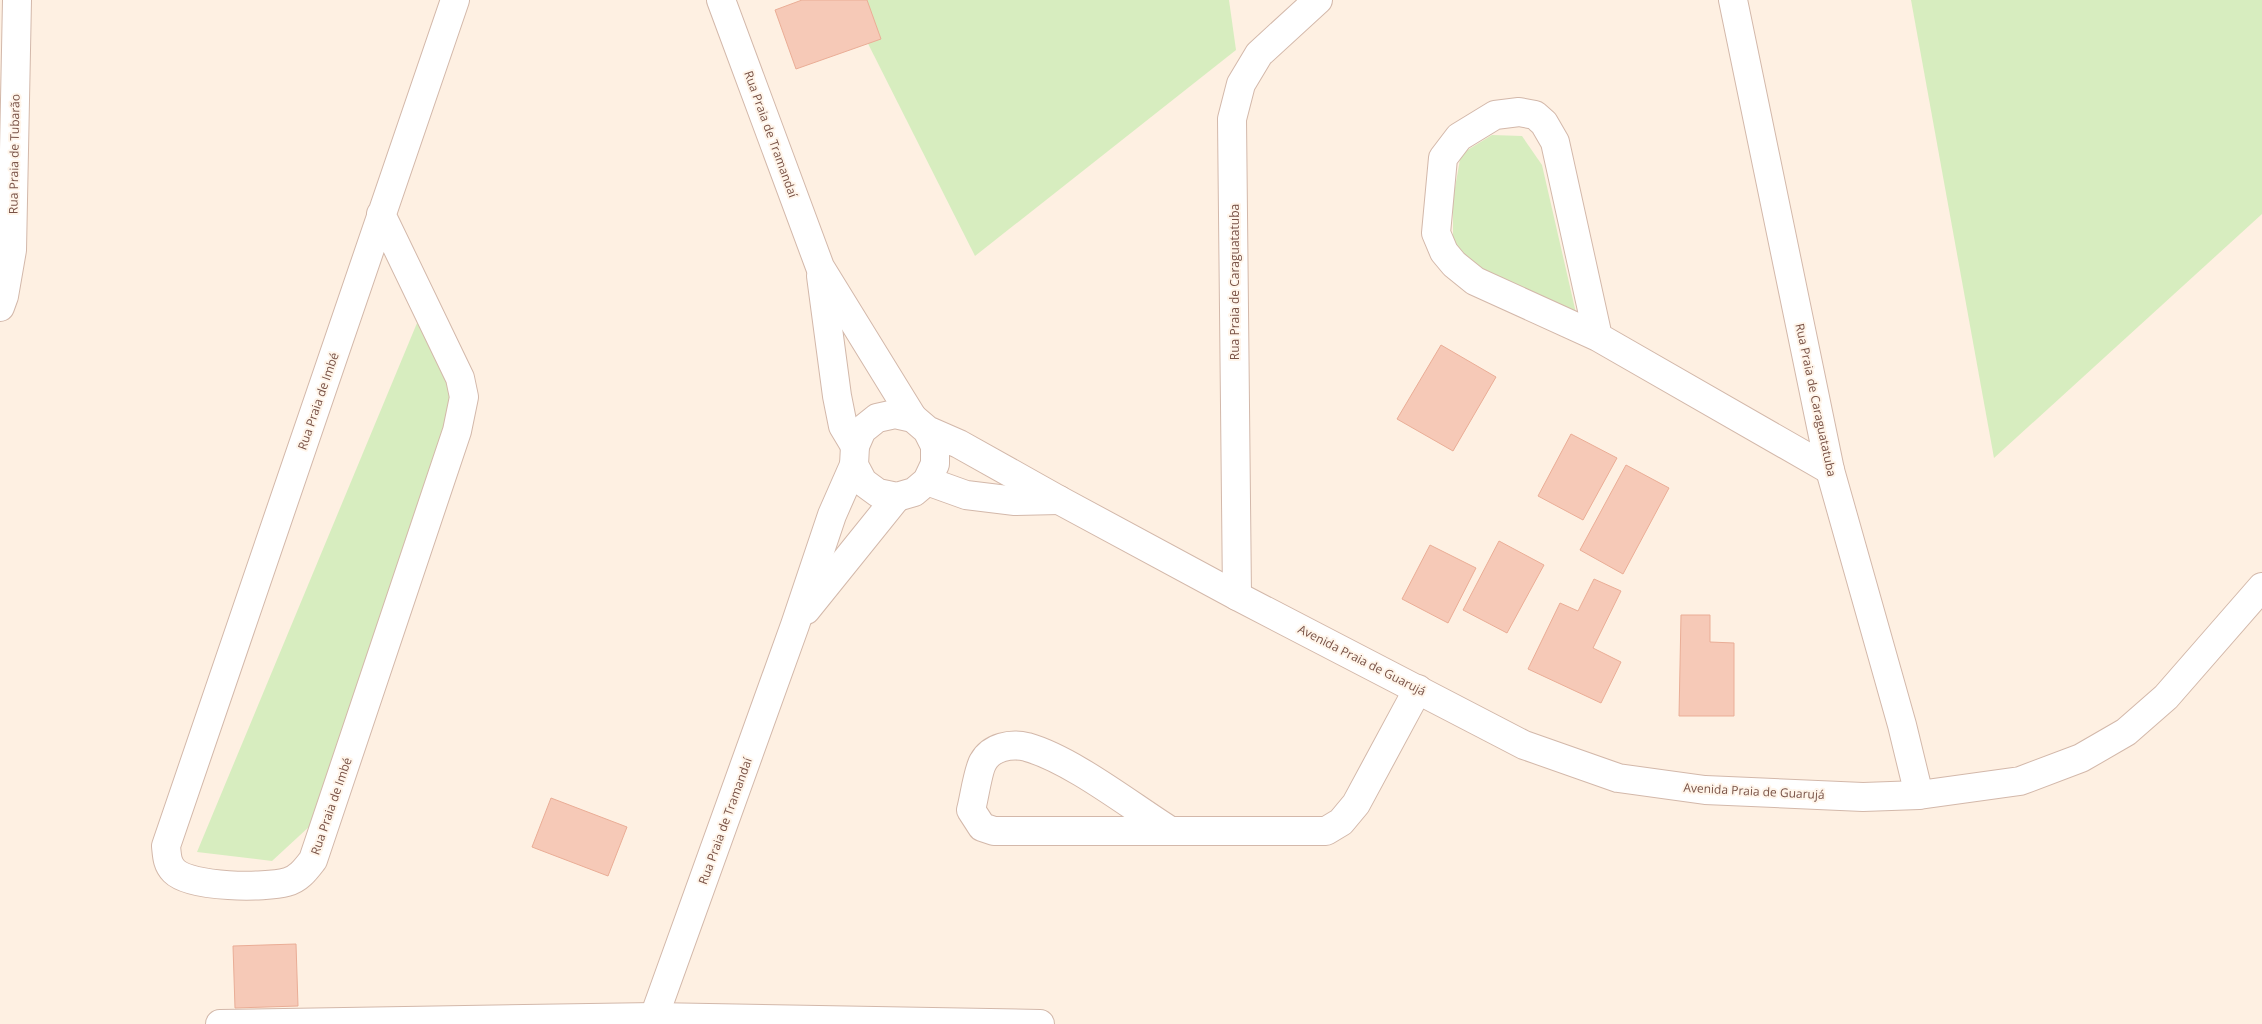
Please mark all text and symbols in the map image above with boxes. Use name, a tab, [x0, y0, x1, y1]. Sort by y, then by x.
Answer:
street label: Rua Praia de Tramandaí	[740, 68, 802, 201]
street label: Rua Praia de Tubarão	[4, 94, 24, 214]
street label: Rua Praia de Caraguatatuba	[1226, 204, 1243, 360]
street label: Rua Praia de Caraguatatuba	[1791, 322, 1841, 478]
street label: Rua Praia de Imbé	[293, 350, 343, 452]
street label: Avenida Praia de Guarujá	[1295, 620, 1429, 700]
street label: Rua Praia de Tramandaí	[694, 754, 756, 887]
street label: Rua Praia de Imbé	[306, 755, 356, 857]
street label: Avenida Praia de Guarujá	[1683, 779, 1825, 803]

